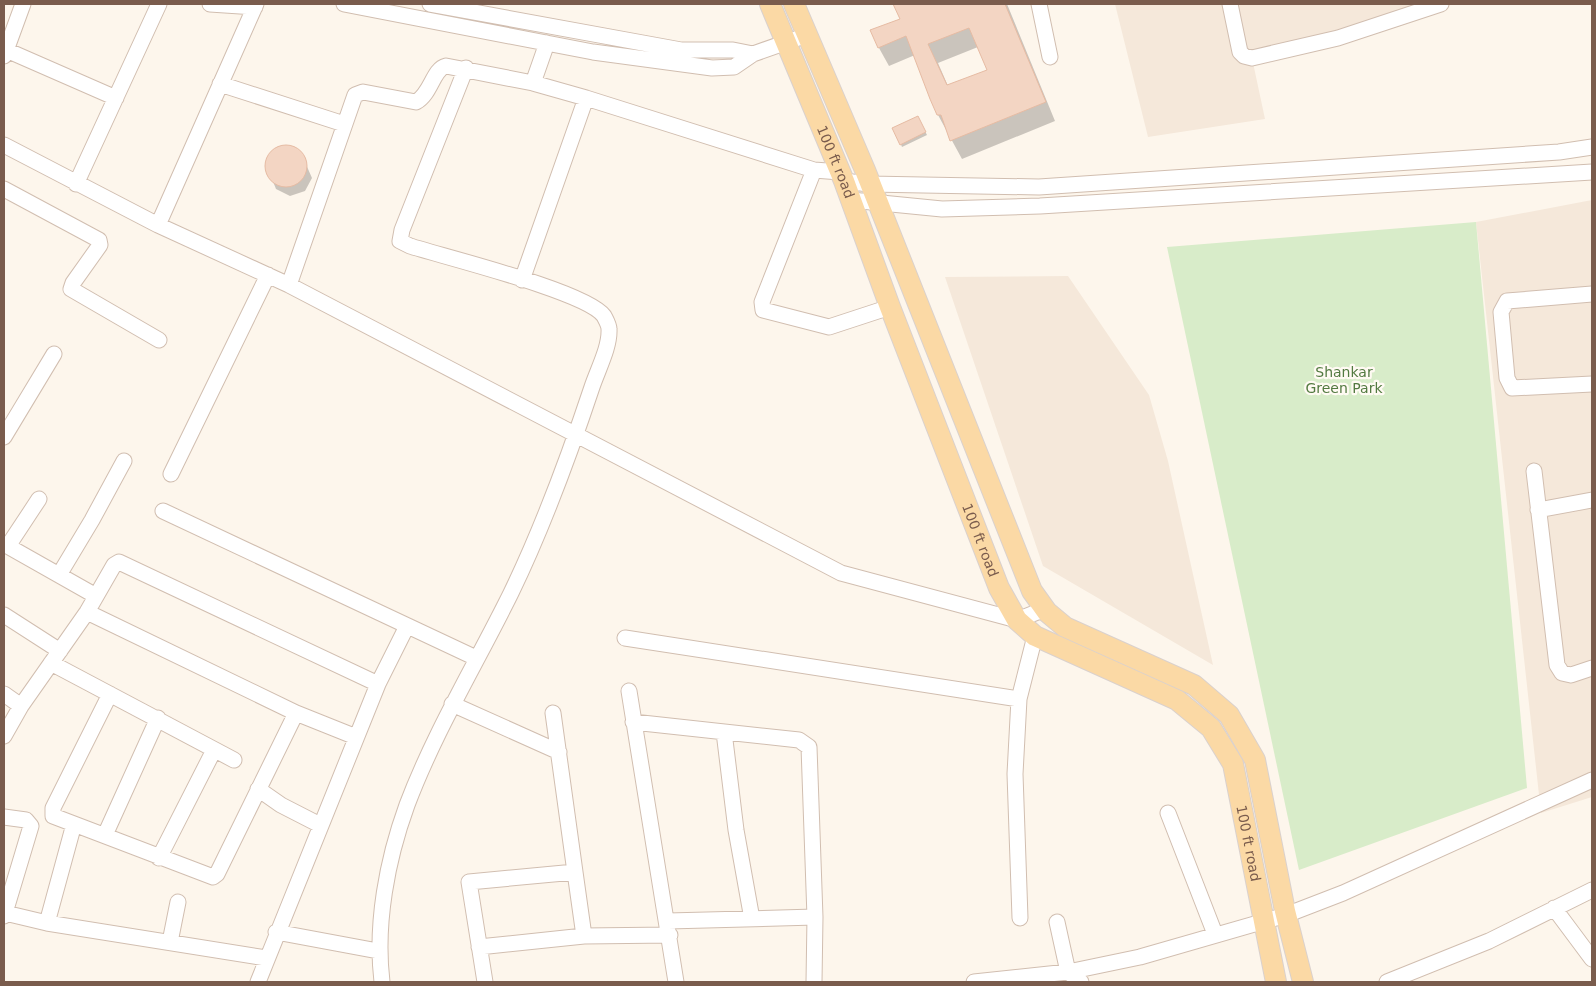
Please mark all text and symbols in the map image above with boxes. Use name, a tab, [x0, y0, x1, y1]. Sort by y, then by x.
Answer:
street label: 100 ft road	[814, 123, 858, 201]
park label: Shankar Green Park	[1305, 364, 1383, 396]
street label: 100 ft road	[959, 501, 1002, 579]
street label: 100 ft road	[1233, 804, 1264, 883]

